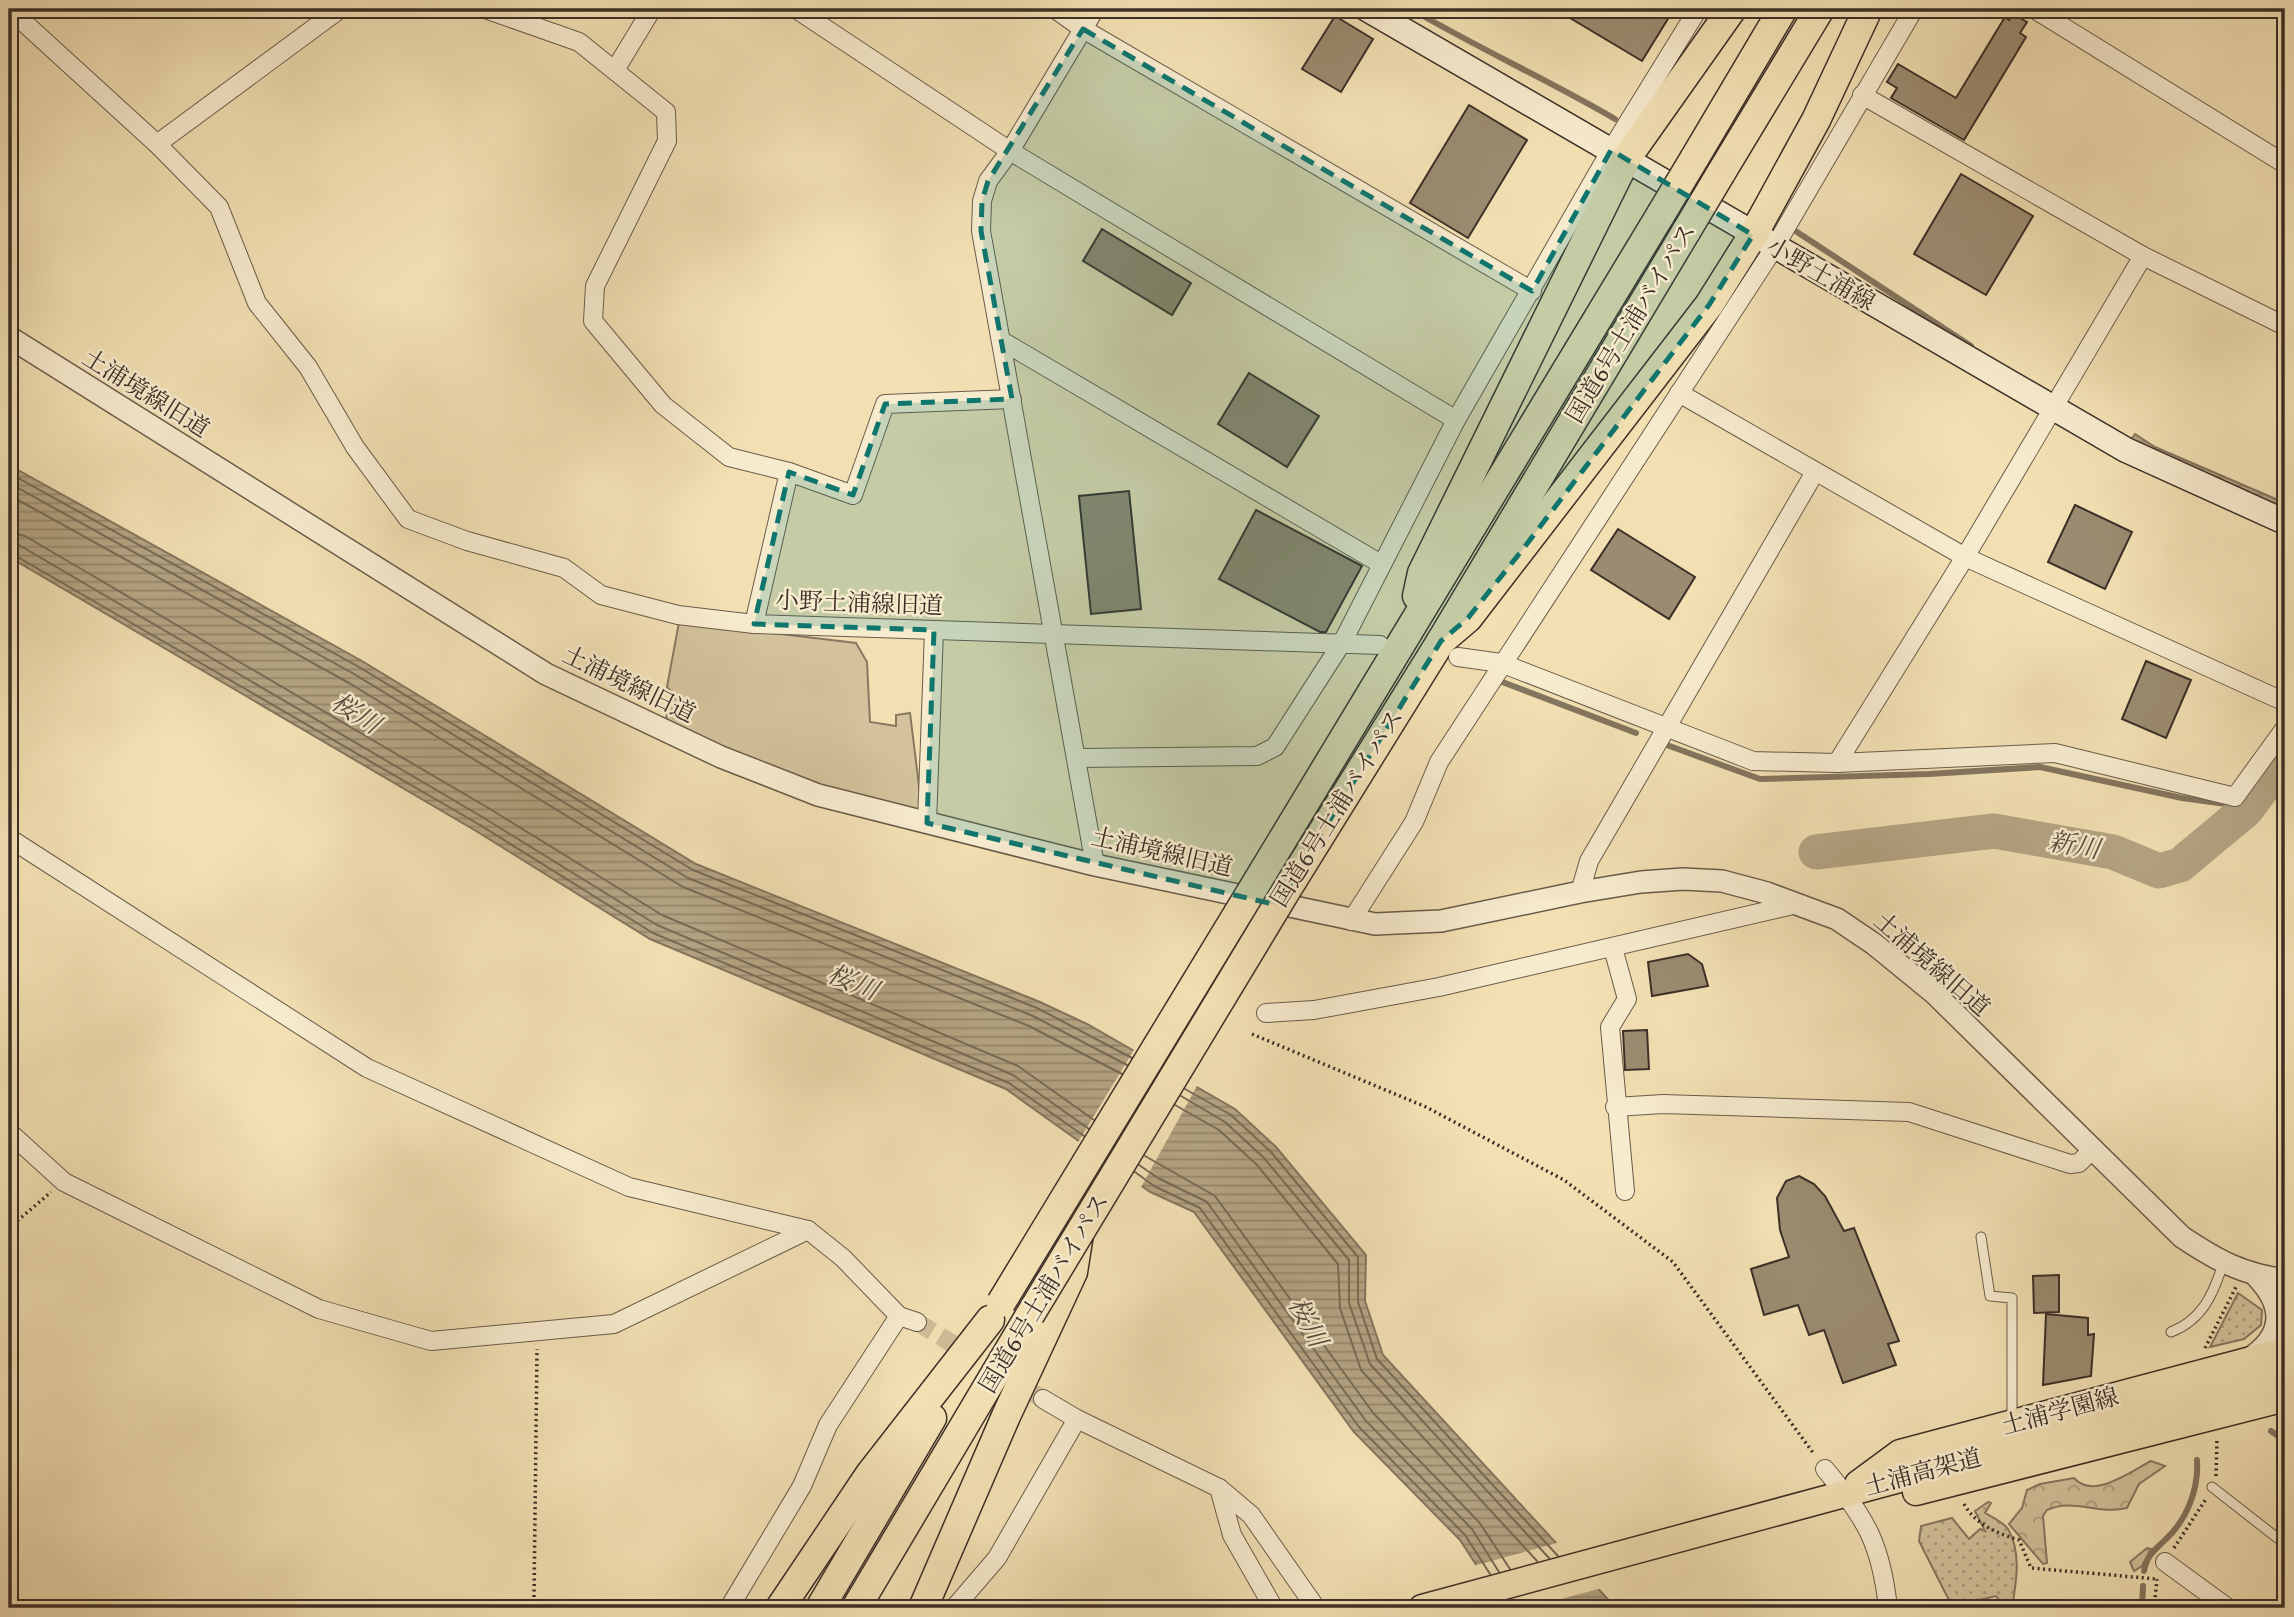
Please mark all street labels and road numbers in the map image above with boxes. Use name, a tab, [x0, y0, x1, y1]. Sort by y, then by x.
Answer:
street label: 国道6号土浦バイパス	[1560, 218, 1706, 430]
street label: 小野土浦線	[1760, 231, 1880, 320]
street label: 土浦境線旧道	[75, 342, 215, 447]
street label: 小野土浦線旧道	[774, 585, 943, 625]
street label: 土浦境線旧道	[556, 639, 700, 733]
street label: 国道6号土浦バイパス	[1264, 704, 1413, 915]
street label: 土浦境線旧道	[1088, 821, 1236, 887]
street label: 土浦境線旧道	[1865, 905, 1996, 1026]
street label: 国道6号土浦バイパス	[973, 1188, 1119, 1400]
street label: 土浦学園線	[1998, 1381, 2123, 1445]
street label: 土浦高架道	[1861, 1442, 1986, 1506]

